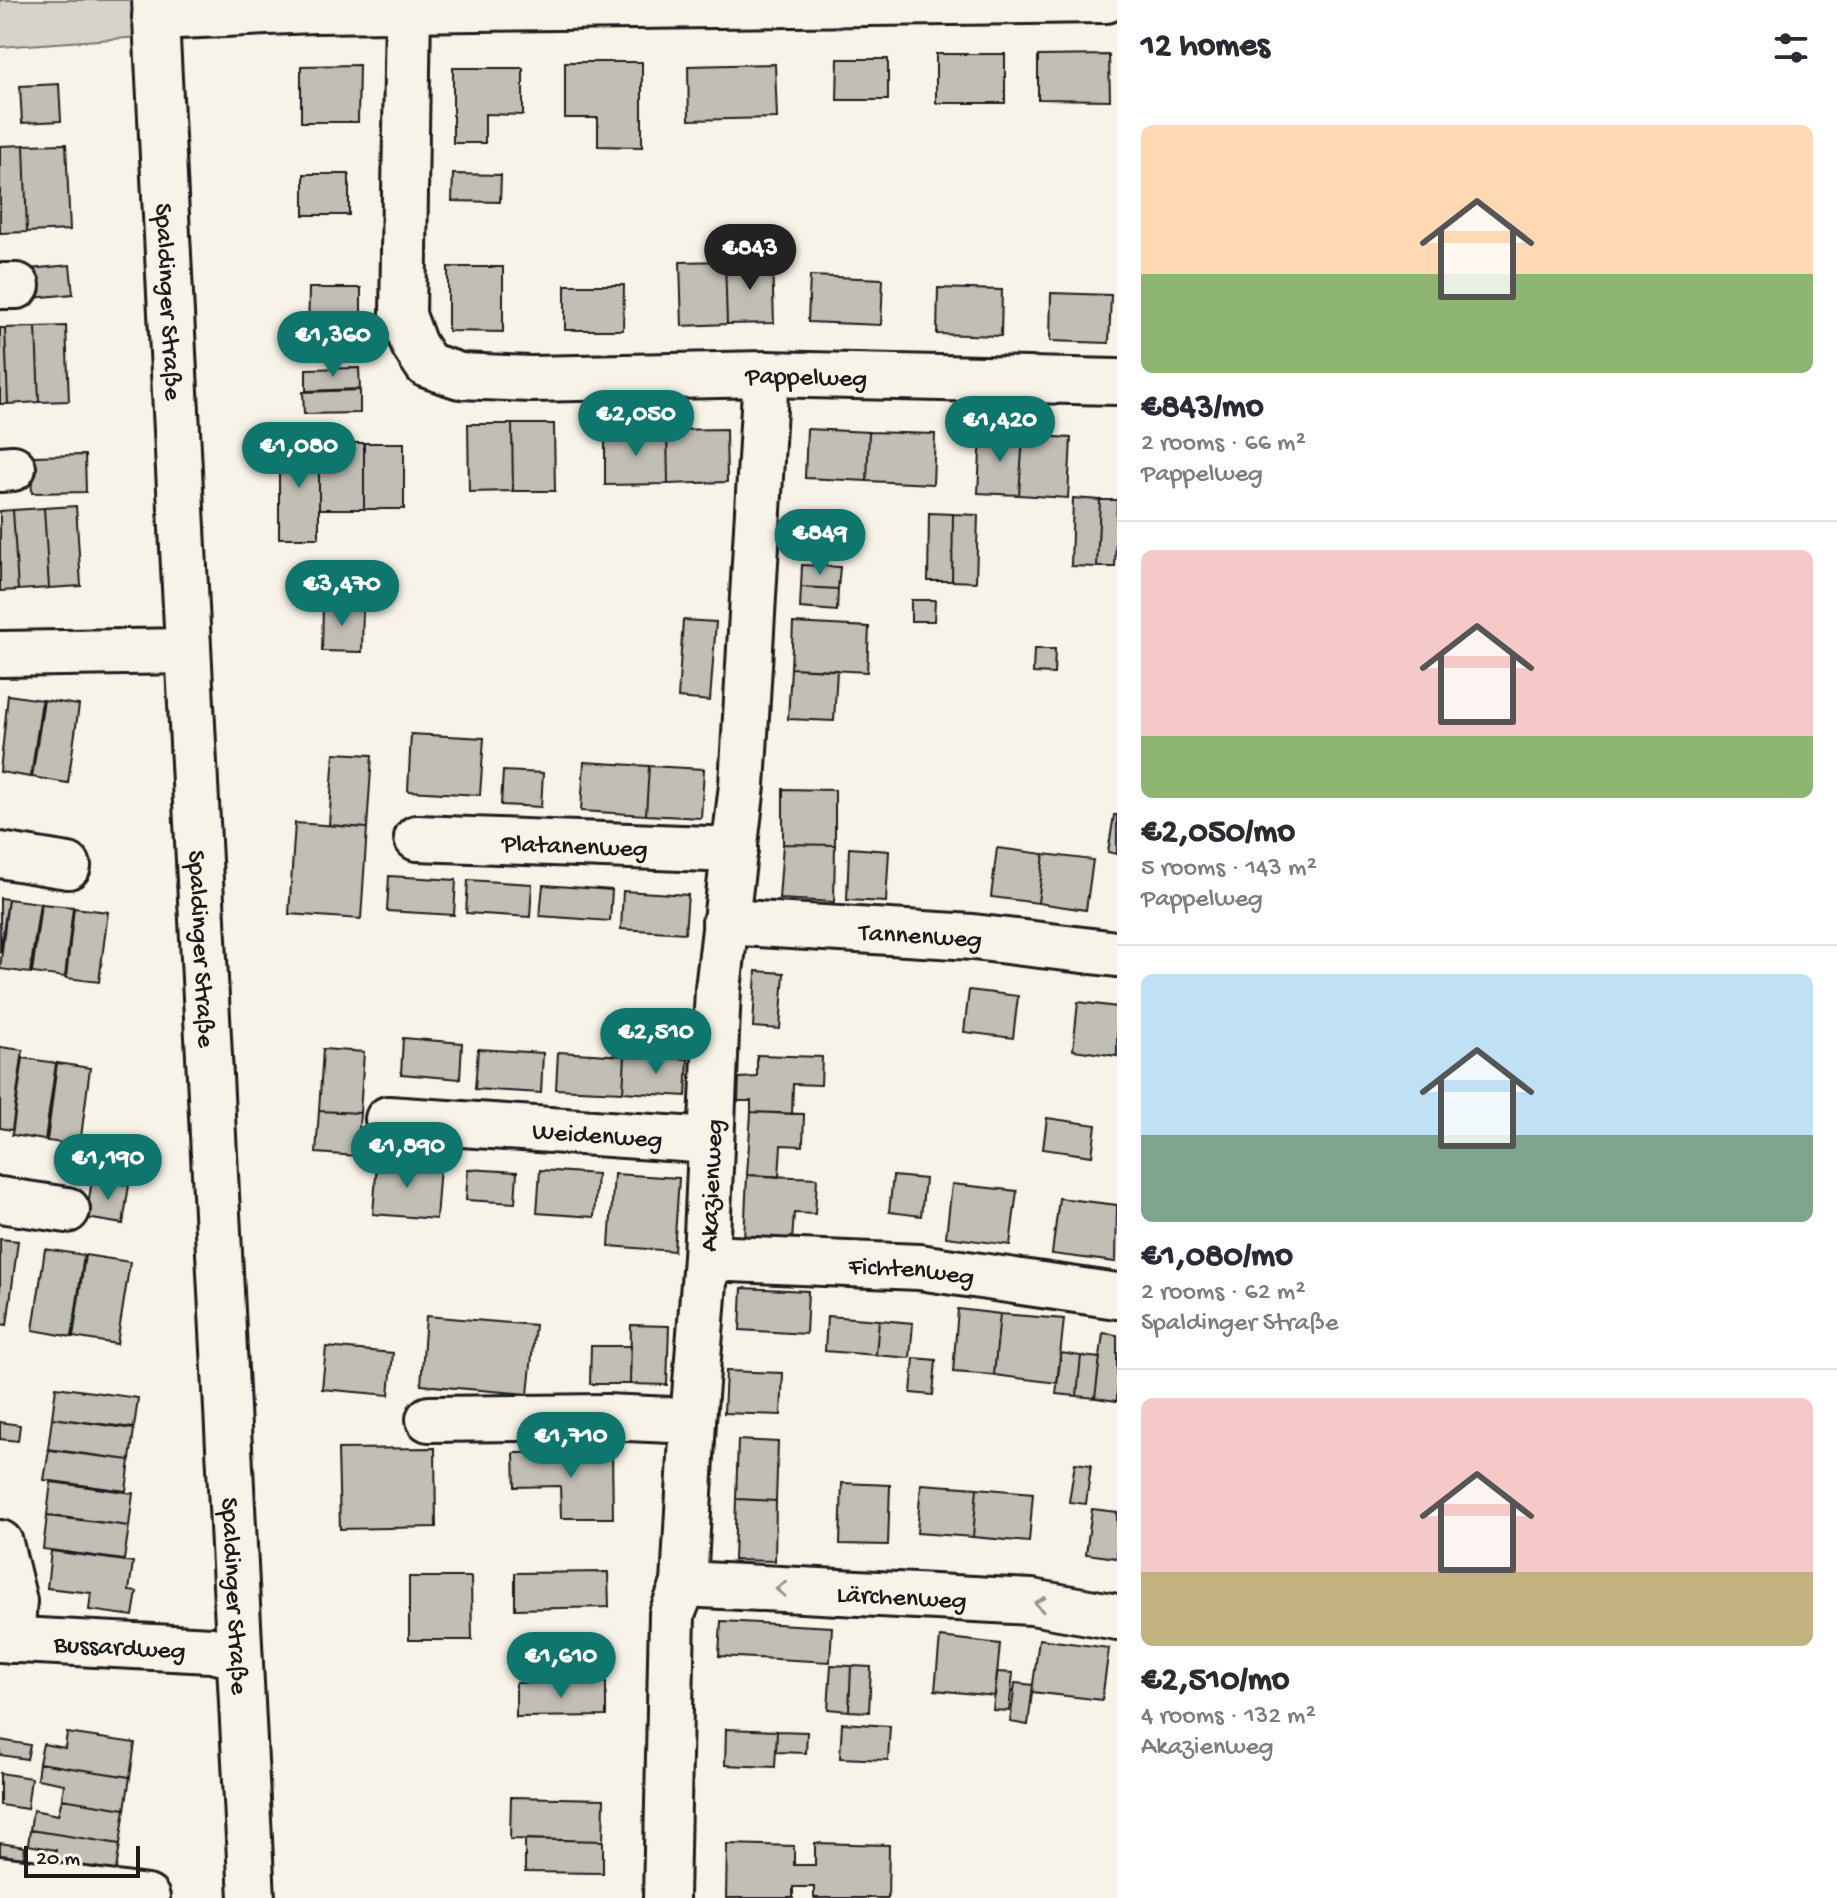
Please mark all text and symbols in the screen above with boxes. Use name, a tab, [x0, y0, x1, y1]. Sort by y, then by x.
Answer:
icon: filters	[1769, 26, 1813, 70]
text: 12 homes	[1141, 28, 1270, 68]
icon: home	[1405, 177, 1549, 321]
street label: Spaldinger Straße	[145, 202, 186, 402]
pin: €843	[703, 224, 797, 292]
text: €843	[722, 234, 778, 265]
pin: €1,360	[268, 311, 398, 379]
text: €1,360	[295, 321, 371, 352]
street label: Pappelweg	[744, 363, 867, 396]
text: €843/mo	[1141, 389, 1264, 429]
pin: €2,050	[571, 390, 701, 458]
pin: €1,420	[935, 396, 1065, 464]
text: €2,050	[596, 400, 676, 431]
text: €1,420	[963, 406, 1037, 437]
pin: €1,080	[234, 422, 364, 490]
text: 2 rooms · 66 m²	[1141, 429, 1306, 460]
text: €1,080	[260, 432, 338, 463]
text: Pappelweg	[1141, 460, 1263, 491]
pin: €849	[773, 509, 867, 577]
text: €849	[792, 519, 848, 550]
pin: €3,470	[277, 560, 407, 628]
text: €3,470	[303, 570, 381, 601]
icon: home	[1405, 602, 1549, 746]
text: €2,050/mo	[1141, 814, 1295, 854]
street label: Platanenweg	[500, 830, 648, 867]
street label: Spaldinger Straße	[178, 850, 220, 1049]
text: 5 rooms · 143 m²	[1141, 854, 1317, 885]
text: Pappelweg	[1141, 885, 1263, 916]
street label: Tannenweg	[856, 919, 983, 958]
pin: €2,510	[591, 1008, 721, 1076]
text: €2,510	[618, 1018, 694, 1049]
icon: home	[1405, 1026, 1549, 1170]
street label: Weidenweg	[531, 1118, 663, 1158]
street label: Akazienweg	[695, 1118, 732, 1252]
pin: €1,890	[342, 1122, 472, 1190]
text: €1,890	[369, 1132, 445, 1163]
pin: €1,190	[43, 1134, 173, 1202]
text: €1,190	[72, 1144, 144, 1175]
text: €1,080/mo	[1141, 1238, 1293, 1278]
street label: Fichtenweg	[847, 1253, 976, 1295]
text: 2 rooms · 62 m²	[1141, 1278, 1305, 1309]
text: Spaldinger Straße	[1141, 1309, 1338, 1340]
pin: €1,710	[506, 1412, 636, 1480]
text: €1,710	[535, 1422, 607, 1453]
icon: home	[1405, 1450, 1549, 1594]
street label: Spaldinger Straße	[212, 1497, 253, 1696]
one-way arrow	[774, 1580, 787, 1597]
street label: Lärchenweg	[836, 1581, 967, 1619]
one-way arrow	[1033, 1596, 1047, 1613]
street label: Bussardweg	[52, 1631, 186, 1669]
pin: €1,610	[496, 1632, 626, 1700]
text: €1,610	[525, 1642, 597, 1673]
text: €2,510/mo	[1141, 1662, 1289, 1702]
text: 4 rooms · 132 m²	[1141, 1702, 1316, 1733]
text: Akazienweg	[1141, 1733, 1274, 1764]
scale bar	[24, 1842, 140, 1878]
text: 20 m	[36, 1847, 80, 1873]

